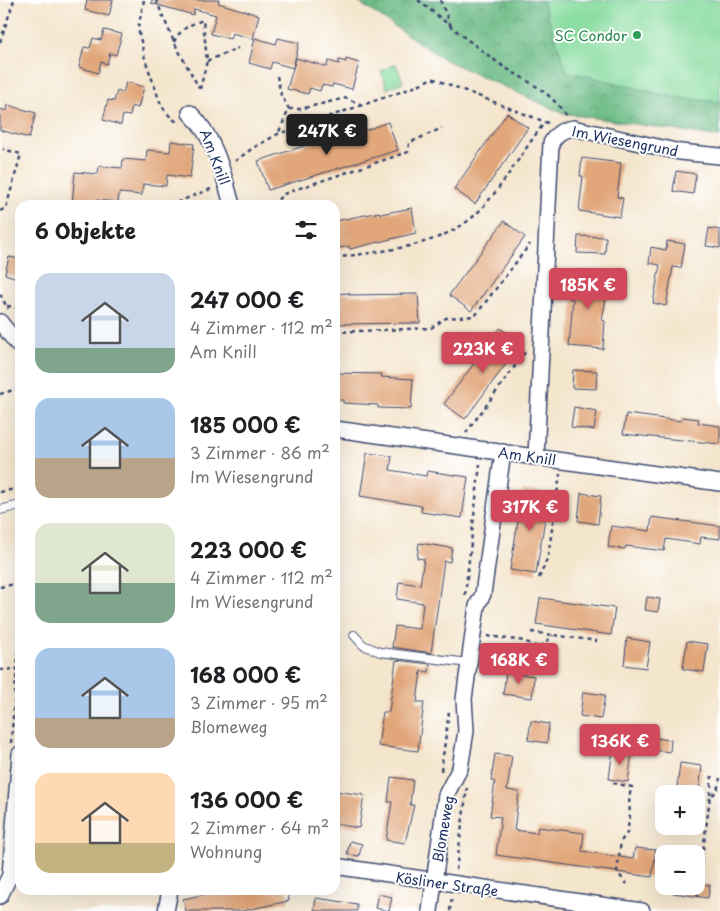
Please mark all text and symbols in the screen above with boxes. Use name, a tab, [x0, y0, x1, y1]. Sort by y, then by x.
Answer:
place label: SC Condor	[554, 25, 628, 46]
marker: SC Condor	[631, 29, 643, 41]
pin: 247K €	[286, 114, 368, 156]
text: 247K €	[297, 118, 357, 142]
street label: Im Wiesengrund	[570, 120, 680, 162]
street label: Am Knill	[195, 126, 235, 188]
text: 6 Objekte	[35, 214, 136, 246]
icon: filters	[292, 216, 320, 244]
pin: 185K €	[547, 268, 629, 310]
text: 185K €	[560, 272, 616, 296]
text: 247 000 €	[190, 283, 304, 315]
icon: home	[75, 293, 135, 353]
text: 4 Zimmer · 112 m²	[190, 315, 333, 339]
pin: 223K €	[442, 332, 524, 374]
text: 223K €	[453, 336, 513, 360]
text: Am Knill	[190, 339, 256, 363]
text: 185 000 €	[190, 408, 301, 440]
icon: home	[75, 418, 135, 478]
text: 3 Zimmer · 86 m²	[190, 440, 330, 464]
street label: Am Knill	[497, 442, 557, 470]
text: Im Wiesengrund	[190, 464, 314, 488]
pin: 317K €	[489, 490, 571, 532]
text: 317K €	[502, 494, 558, 518]
text: 223 000 €	[190, 533, 307, 565]
icon: home	[75, 543, 135, 603]
text: 4 Zimmer · 112 m²	[190, 565, 333, 589]
text: Im Wiesengrund	[190, 589, 314, 613]
pin: 168K €	[478, 642, 560, 685]
text: 168K €	[490, 647, 548, 671]
text: 168 000 €	[190, 658, 301, 690]
icon: home	[75, 668, 135, 728]
text: 3 Zimmer · 95 m²	[190, 690, 328, 714]
text: Blomeweg	[190, 714, 268, 738]
pin: 136K €	[579, 724, 661, 766]
text: 136K €	[591, 728, 649, 752]
text: 136 000 €	[190, 783, 303, 815]
map controls	[655, 785, 705, 895]
button: +	[655, 785, 705, 835]
icon: home	[75, 793, 135, 853]
street label: Blomeweg	[427, 794, 459, 864]
text: 2 Zimmer · 64 m²	[190, 815, 329, 839]
text: Wohnung	[190, 839, 262, 863]
button: −	[655, 845, 705, 895]
street label: Kösliner Straße	[394, 866, 500, 902]

